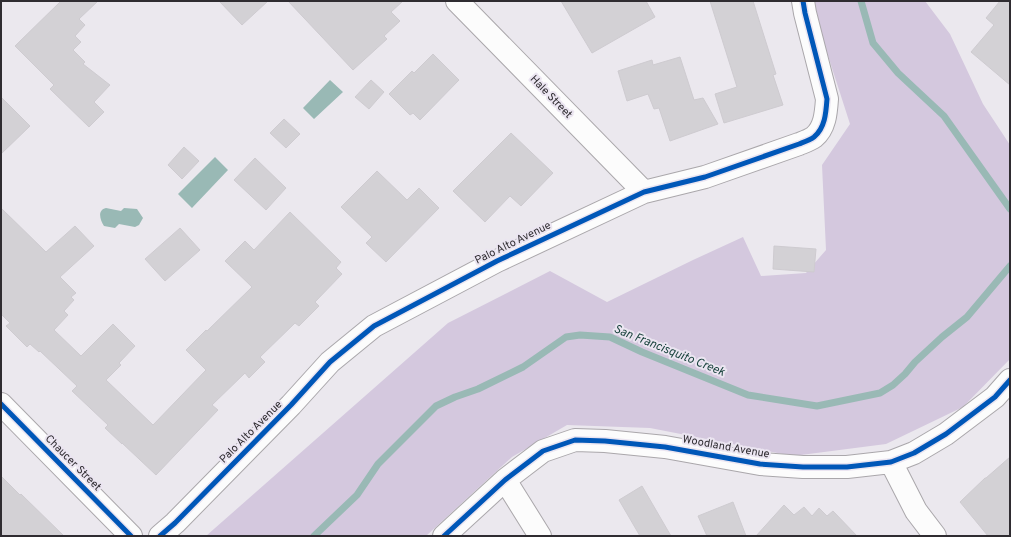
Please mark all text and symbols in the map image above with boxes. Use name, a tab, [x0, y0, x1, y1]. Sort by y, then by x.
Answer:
street label: Hale Street	[527, 72, 575, 122]
street label: Palo Alto Avenue	[473, 218, 553, 268]
water label: San Francisquito Creek	[611, 321, 728, 381]
street label: Palo Alto Avenue	[217, 398, 285, 466]
street label: Chaucer Street	[42, 432, 104, 494]
street label: Woodland Avenue	[681, 432, 771, 462]

